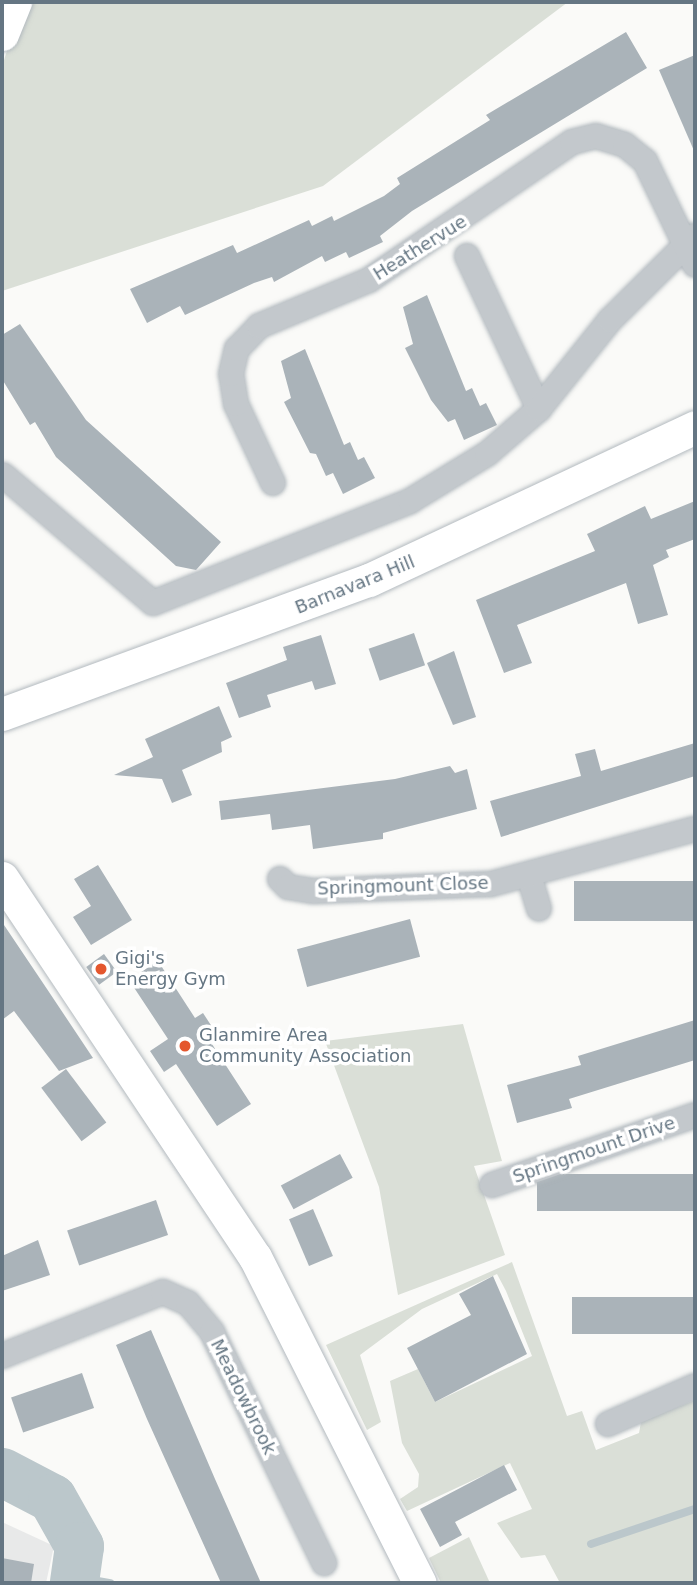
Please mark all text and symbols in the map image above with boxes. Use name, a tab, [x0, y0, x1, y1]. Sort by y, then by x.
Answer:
street label: Heathervue	[369, 211, 471, 285]
street label: Barnavara Hill	[292, 551, 418, 619]
street label: Springmount Close	[317, 872, 489, 900]
place label: Gigi's Energy Gym	[115, 948, 226, 990]
marker: Gigi's Energy Gym	[93, 961, 109, 977]
place label: Glanmire Area Community Association	[199, 1025, 411, 1068]
marker: Glanmire Area Community Association	[177, 1038, 193, 1054]
street label: Springmount Drive	[510, 1112, 678, 1188]
street label: Meadowbrook	[206, 1336, 280, 1458]

